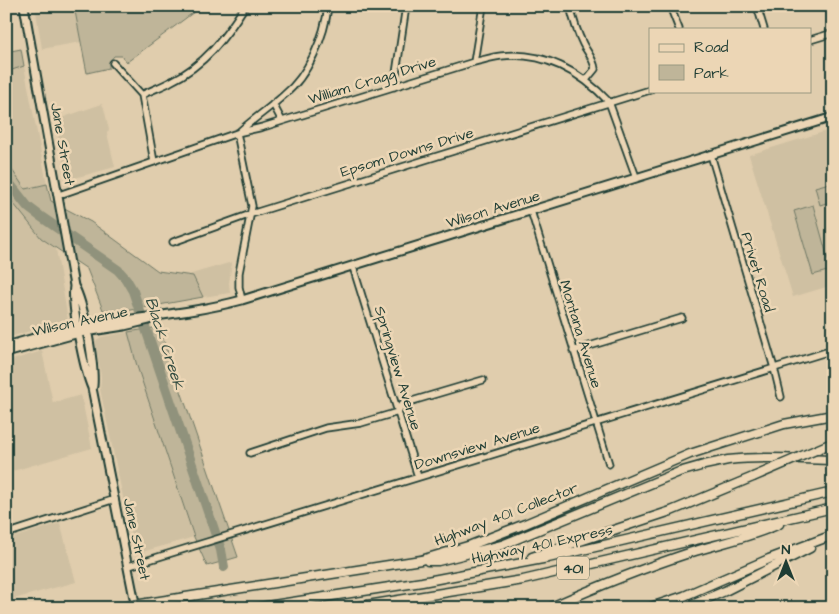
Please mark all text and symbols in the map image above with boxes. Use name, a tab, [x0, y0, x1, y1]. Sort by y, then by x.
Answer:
legend	[649, 28, 812, 92]
text: Road	[694, 37, 729, 58]
street label: William Cragg Drive	[306, 51, 439, 111]
text: Park	[694, 63, 729, 84]
street label: Jane Street	[45, 101, 80, 187]
street label: Epsom Downs Drive	[338, 122, 476, 183]
street label: Wilson Avenue	[444, 185, 543, 234]
street label: Privet Road	[735, 230, 780, 315]
street label: Montana Avenue	[554, 278, 607, 391]
water label: Black Creek	[140, 294, 191, 393]
street label: Wilson Avenue	[31, 301, 130, 342]
street label: Springview Avenue	[368, 303, 426, 433]
street label: Downsview Avenue	[412, 417, 543, 476]
street label: Highway 401 Collector	[431, 477, 581, 552]
street label: Jane Street	[118, 496, 155, 582]
street label: Highway 401 Express	[470, 520, 614, 568]
north arrow	[762, 536, 812, 586]
text: N	[782, 540, 791, 560]
road number: 401	[557, 556, 589, 580]

